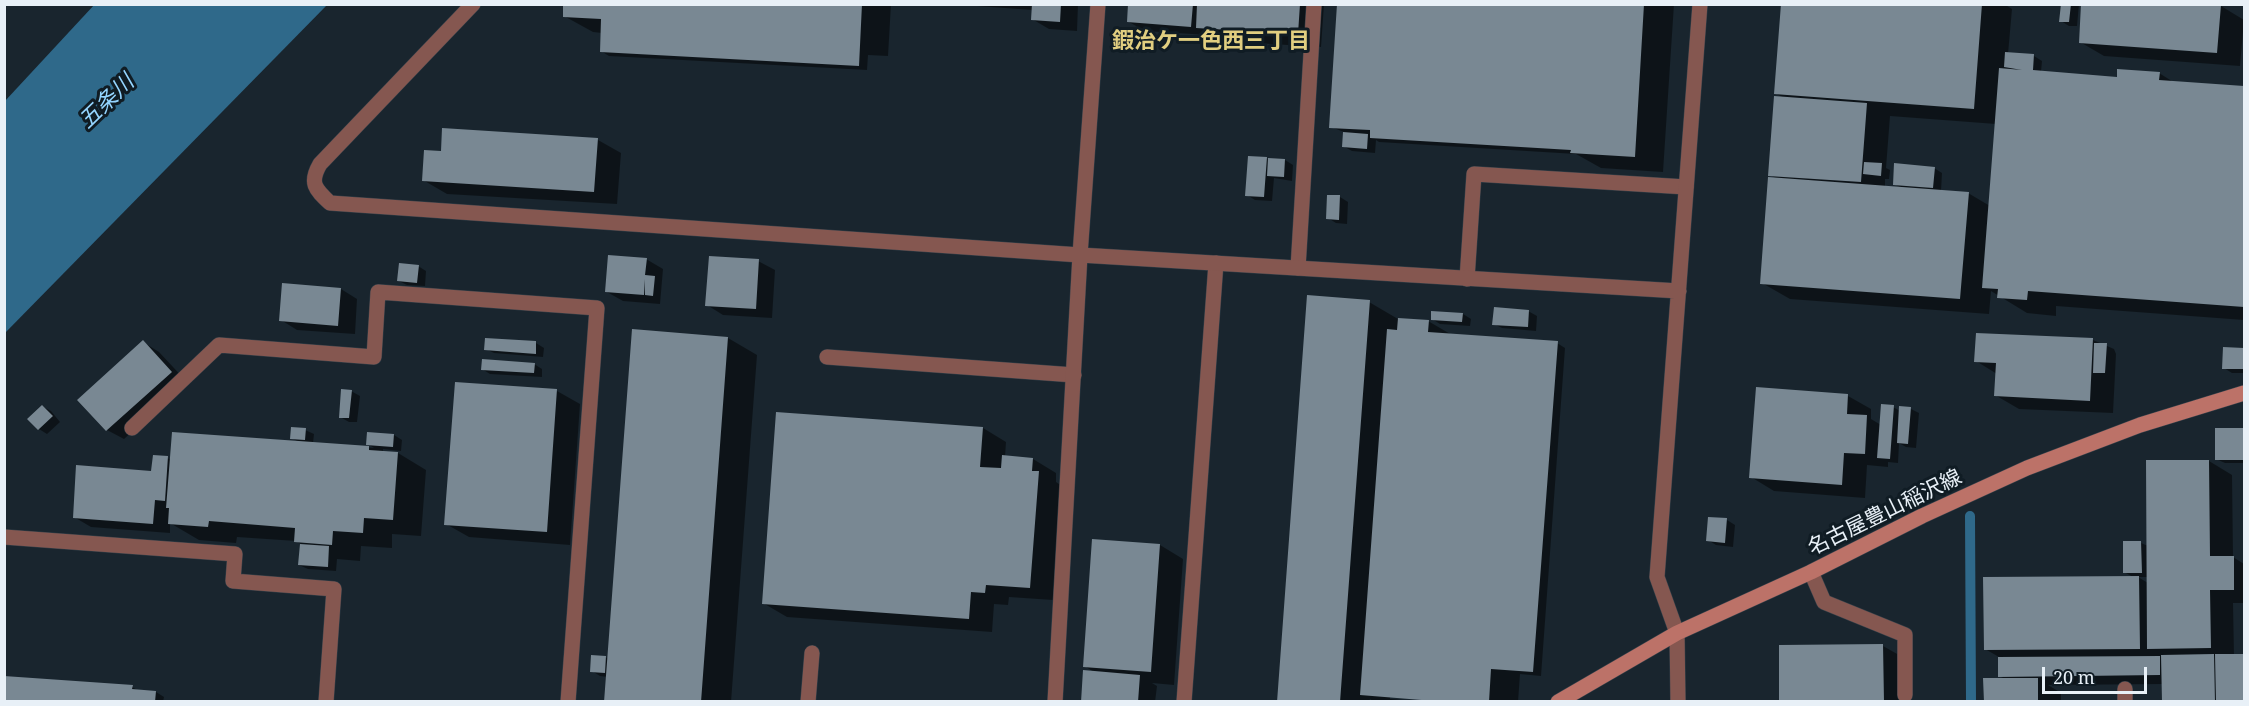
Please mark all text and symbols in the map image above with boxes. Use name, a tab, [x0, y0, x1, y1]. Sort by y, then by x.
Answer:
district label: 鍜治ケ一色西三丁目	[1112, 29, 1310, 55]
water label: 五条川	[74, 70, 140, 134]
street label: 名古屋豊山稲沢線	[1804, 465, 1966, 561]
scale bar	[2045, 655, 2150, 693]
text: 20 m	[2053, 665, 2095, 689]

